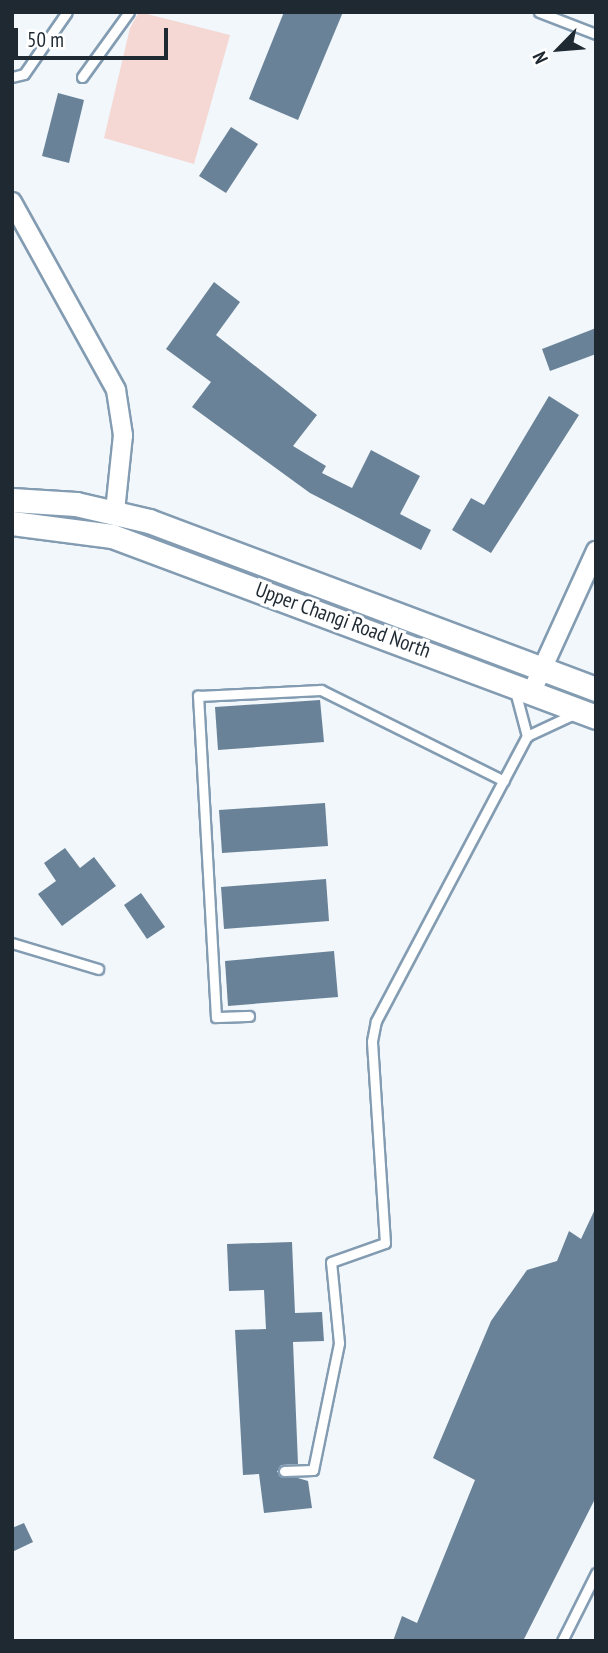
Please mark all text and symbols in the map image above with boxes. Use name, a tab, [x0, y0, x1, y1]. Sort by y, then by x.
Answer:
scale bar	[18, 14, 172, 58]
north arrow	[524, 14, 594, 84]
text: 50 m	[27, 26, 64, 53]
text: N	[527, 48, 553, 68]
street label: Upper Changi Road North	[252, 577, 434, 663]

